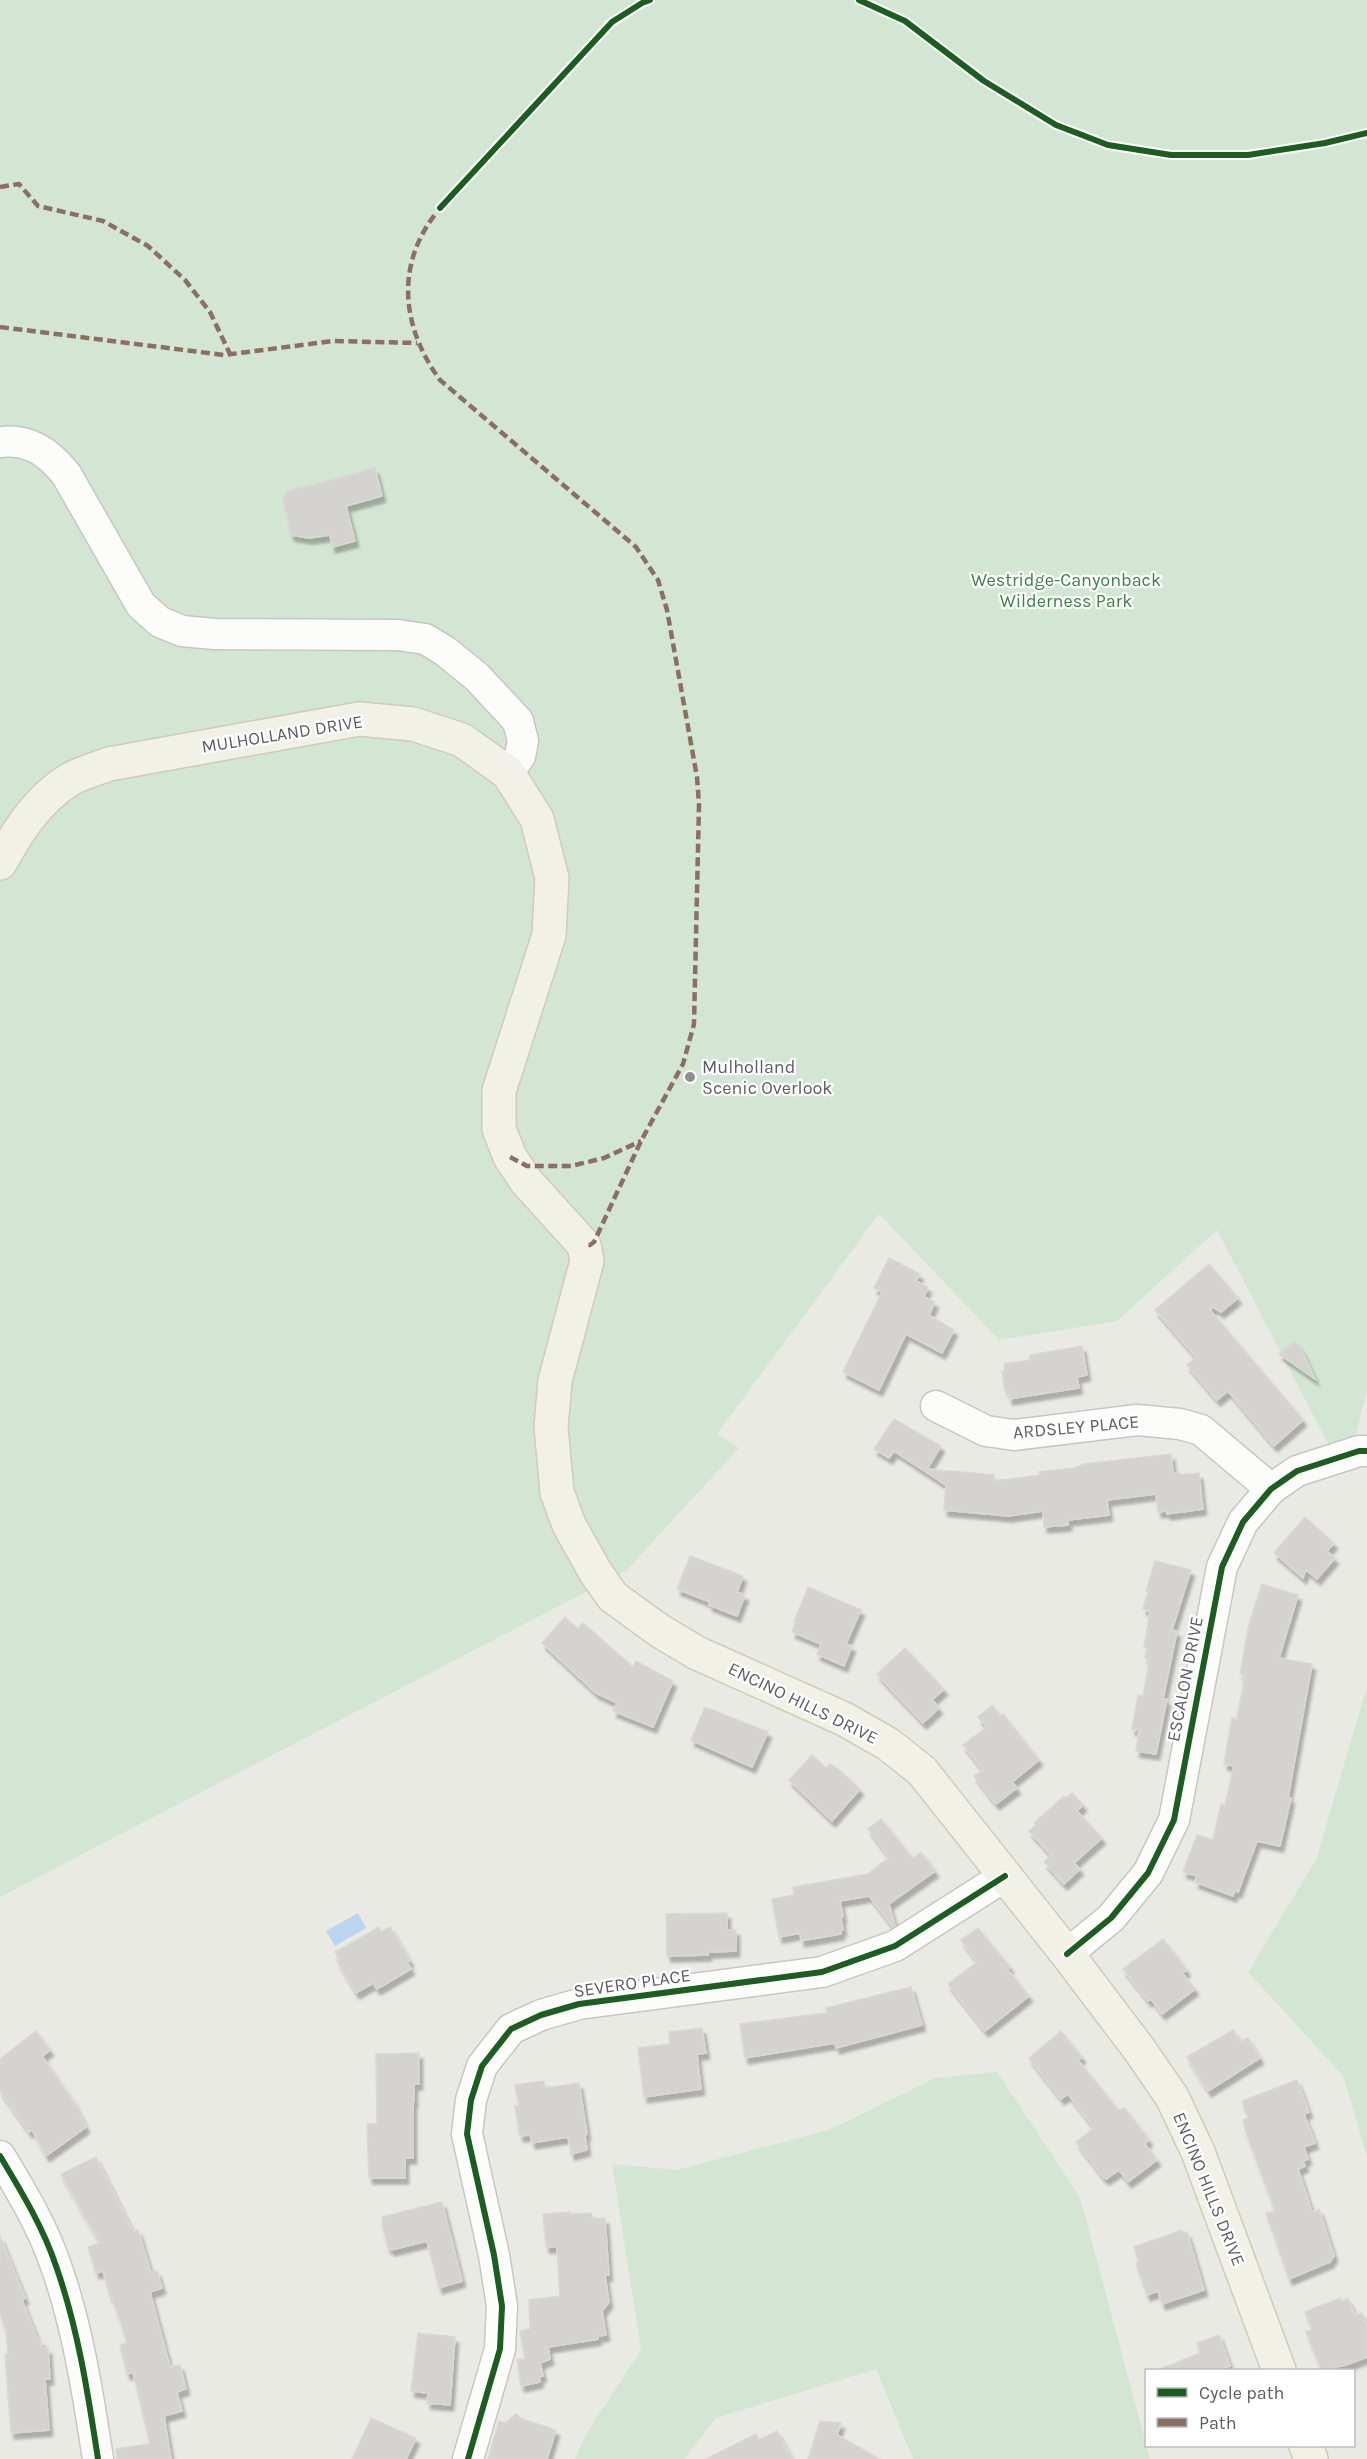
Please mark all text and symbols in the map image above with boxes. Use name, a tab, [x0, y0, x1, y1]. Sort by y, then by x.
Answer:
park label: Westridge-Canyonback Wilderness Park	[971, 569, 1161, 612]
street label: MULHOLLAND DRIVE	[200, 710, 364, 758]
place label: Mulholland Scenic Overlook	[702, 1056, 832, 1099]
marker: Mulholland Scenic Overlook	[683, 1070, 697, 1084]
street label: ARDSLEY PLACE	[1012, 1411, 1140, 1443]
street label: ESCALON DRIVE	[1162, 1614, 1208, 1744]
street label: ENCINO HILLS DRIVE	[724, 1657, 882, 1749]
street label: SEVERO PLACE	[572, 1964, 692, 2002]
street label: ENCINO HILLS DRIVE	[1168, 2109, 1250, 2269]
legend	[1145, 2369, 1355, 2447]
text: Cycle path	[1199, 2382, 1284, 2404]
text: Path	[1199, 2412, 1237, 2434]

